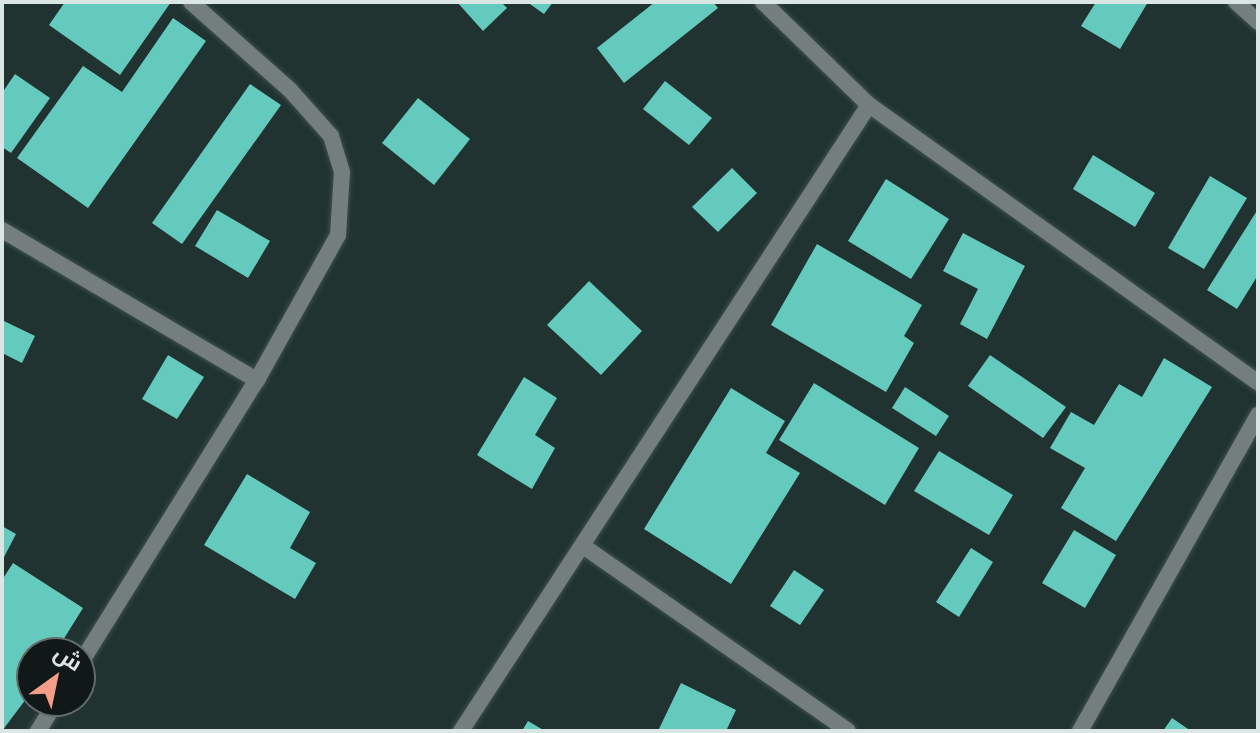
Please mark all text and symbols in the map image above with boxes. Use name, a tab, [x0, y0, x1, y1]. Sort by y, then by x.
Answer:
north arrow	[16, 637, 96, 717]
text: ش	[49, 639, 87, 677]

